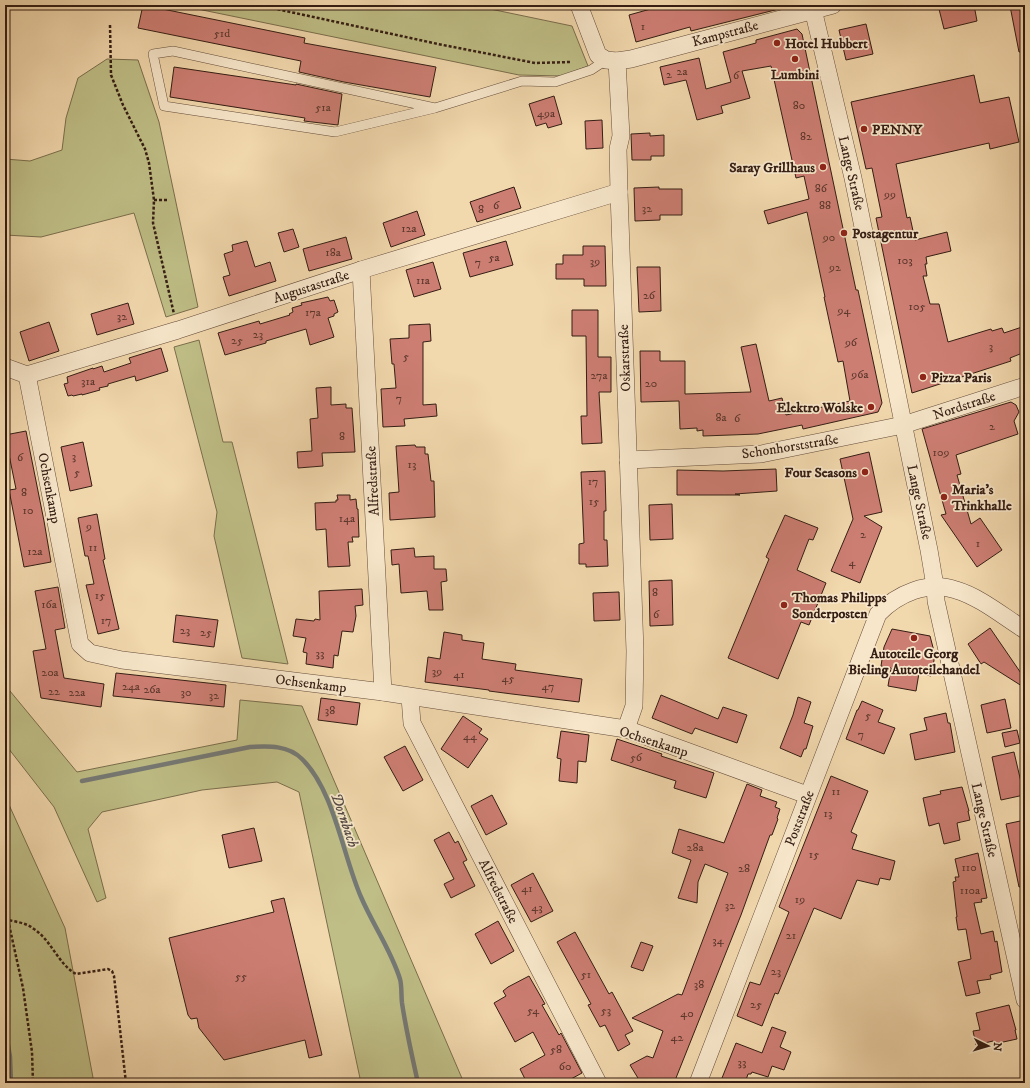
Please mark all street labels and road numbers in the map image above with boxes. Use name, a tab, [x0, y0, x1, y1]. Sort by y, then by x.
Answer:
street label: Kampstraße	[690, 16, 761, 51]
street label: Lange Straße	[834, 134, 868, 213]
street label: Augustastraße	[271, 266, 352, 308]
street label: Oskarstraße	[615, 324, 635, 392]
street label: Nordstraße	[931, 387, 998, 425]
street label: Schonhorststraße	[740, 430, 840, 464]
street label: Alfredstraße	[362, 445, 384, 516]
street label: Ochsenkamp	[33, 451, 65, 525]
street label: Lange Straße	[902, 463, 936, 542]
street label: Ochsenkamp	[274, 671, 347, 697]
street label: Ochsenkamp	[617, 722, 690, 762]
street label: Lange Straße	[967, 781, 1001, 860]
street label: Poststraße	[781, 788, 819, 849]
street label: Alfredstraße	[474, 856, 522, 927]

